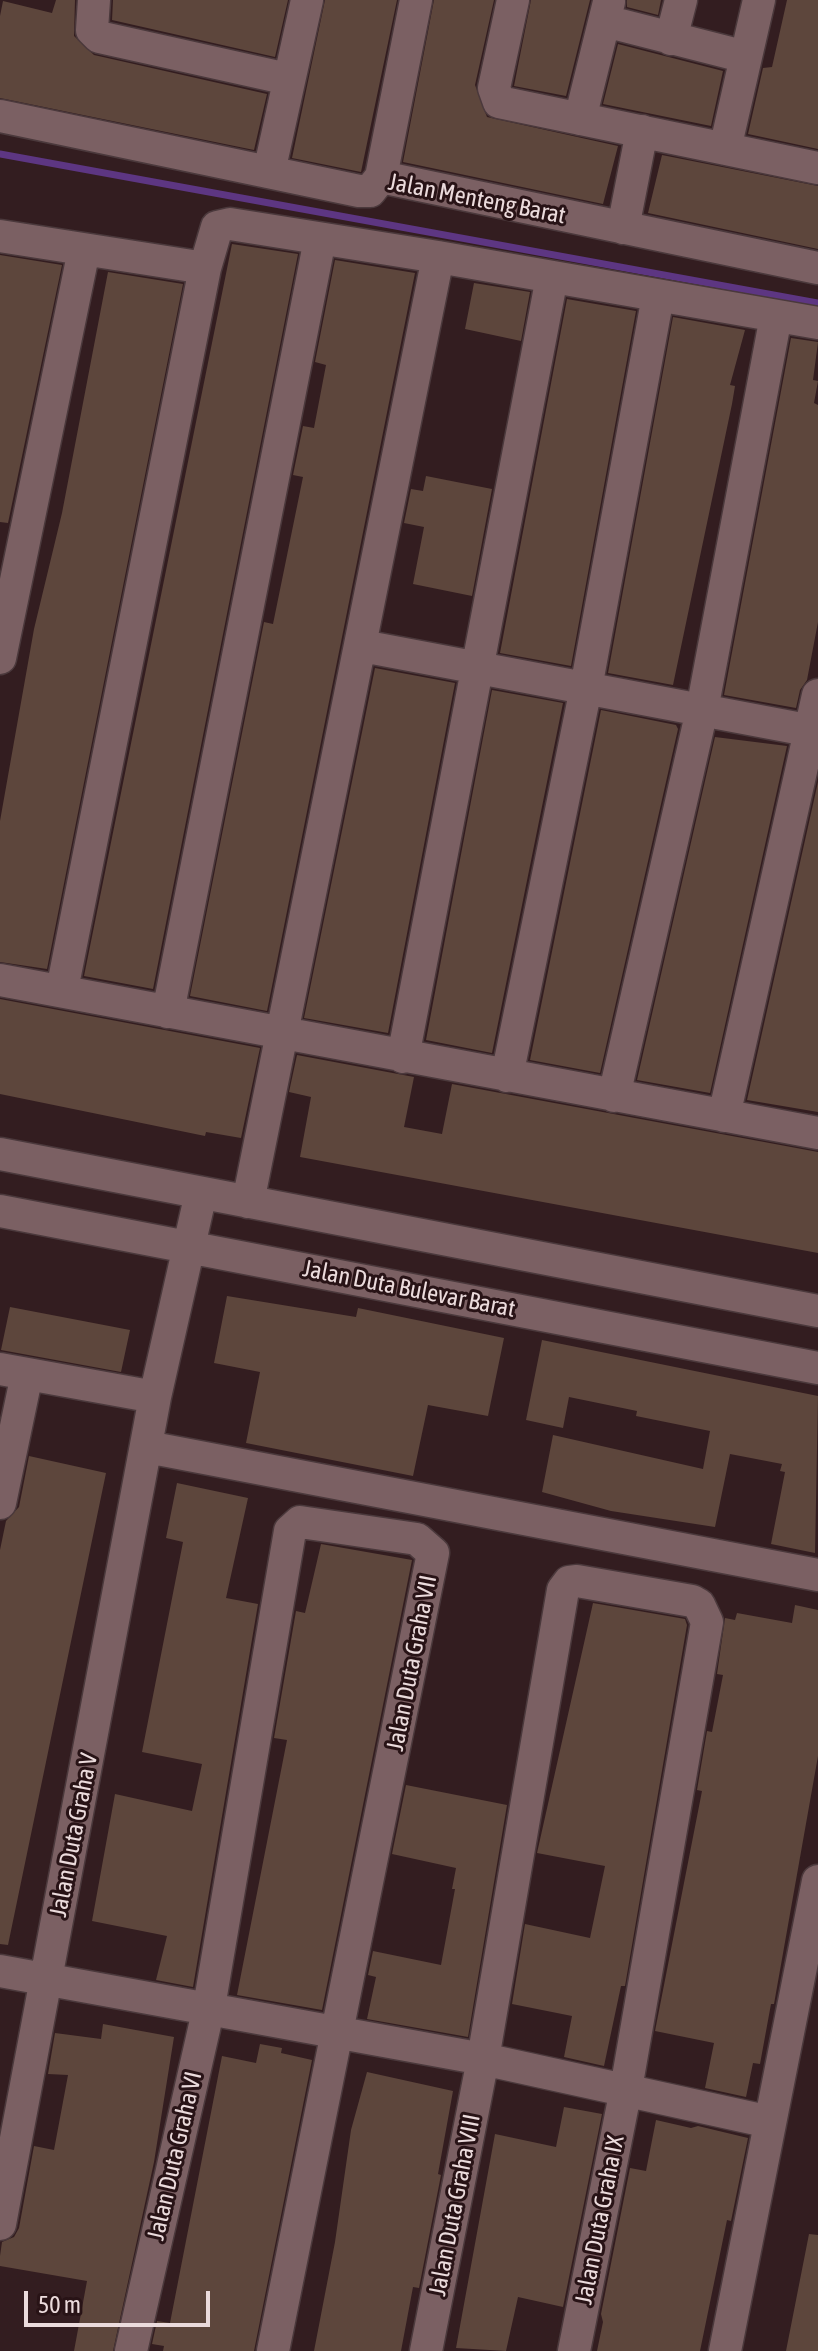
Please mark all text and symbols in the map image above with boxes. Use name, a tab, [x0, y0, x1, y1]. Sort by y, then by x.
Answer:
street label: Jalan Menteng Barat	[386, 168, 568, 230]
street label: Jalan Duta Bulevar Barat	[300, 1254, 518, 1324]
street label: Jalan Duta Graha VII	[381, 1573, 443, 1753]
street label: Jalan Duta Graha V	[44, 1751, 104, 1919]
street label: Jalan Duta Graha VI	[142, 2069, 208, 2243]
street label: Jalan Duta Graha VIII	[423, 2112, 487, 2298]
street label: Jalan Duta Graha IX	[570, 2133, 630, 2307]
scale bar	[28, 2275, 214, 2325]
text: 50 m	[38, 2291, 81, 2318]

